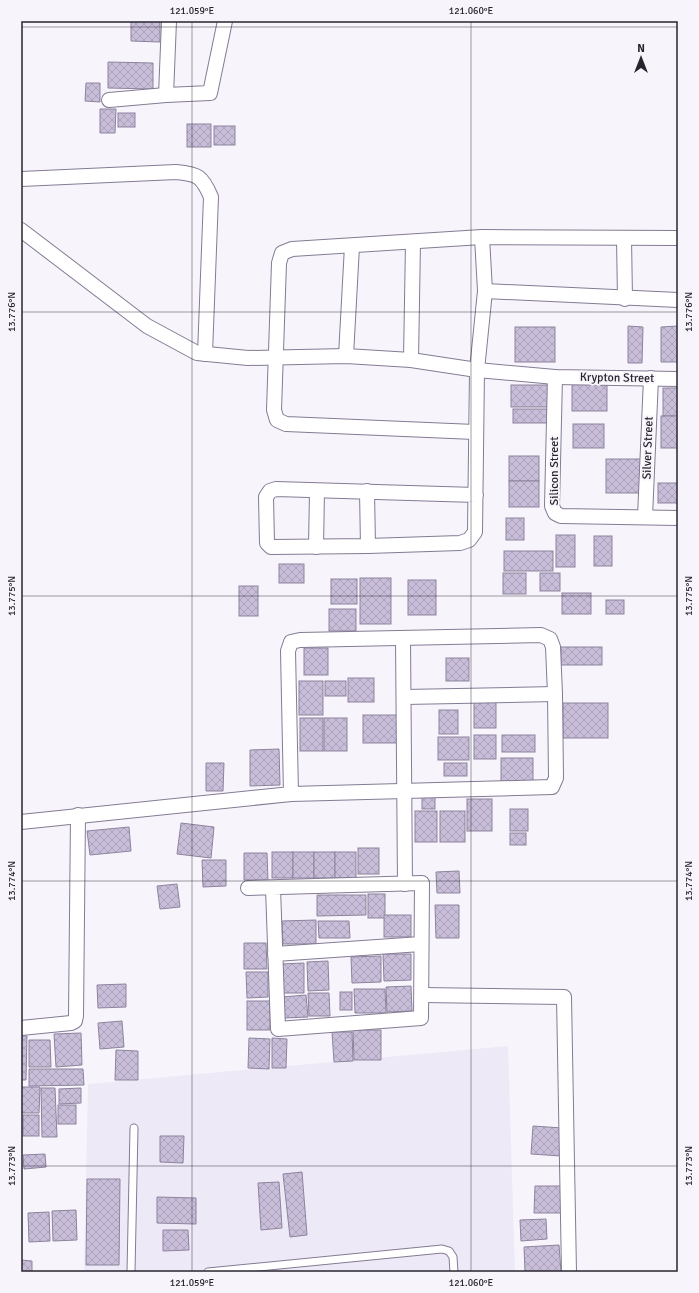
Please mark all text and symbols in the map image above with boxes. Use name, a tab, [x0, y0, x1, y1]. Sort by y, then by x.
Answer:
text: 121.059°E	[170, 5, 215, 17]
text: 121.060°E	[449, 5, 494, 17]
north arrow	[621, 38, 661, 78]
text: N	[637, 42, 645, 55]
text: 13.776°N	[6, 292, 18, 332]
text: 13.776°N	[683, 292, 695, 332]
street label: Krypton Street	[580, 370, 654, 386]
street label: Silver Street	[639, 416, 657, 480]
street label: Silicon Street	[547, 437, 562, 505]
text: 13.775°N	[6, 576, 18, 616]
text: 13.775°N	[683, 576, 695, 616]
text: 13.774°N	[6, 861, 18, 901]
text: 13.774°N	[683, 861, 695, 901]
text: 13.773°N	[6, 1146, 18, 1186]
text: 13.773°N	[683, 1146, 695, 1186]
text: 121.059°E	[170, 1277, 215, 1289]
text: 121.060°E	[449, 1277, 494, 1289]

